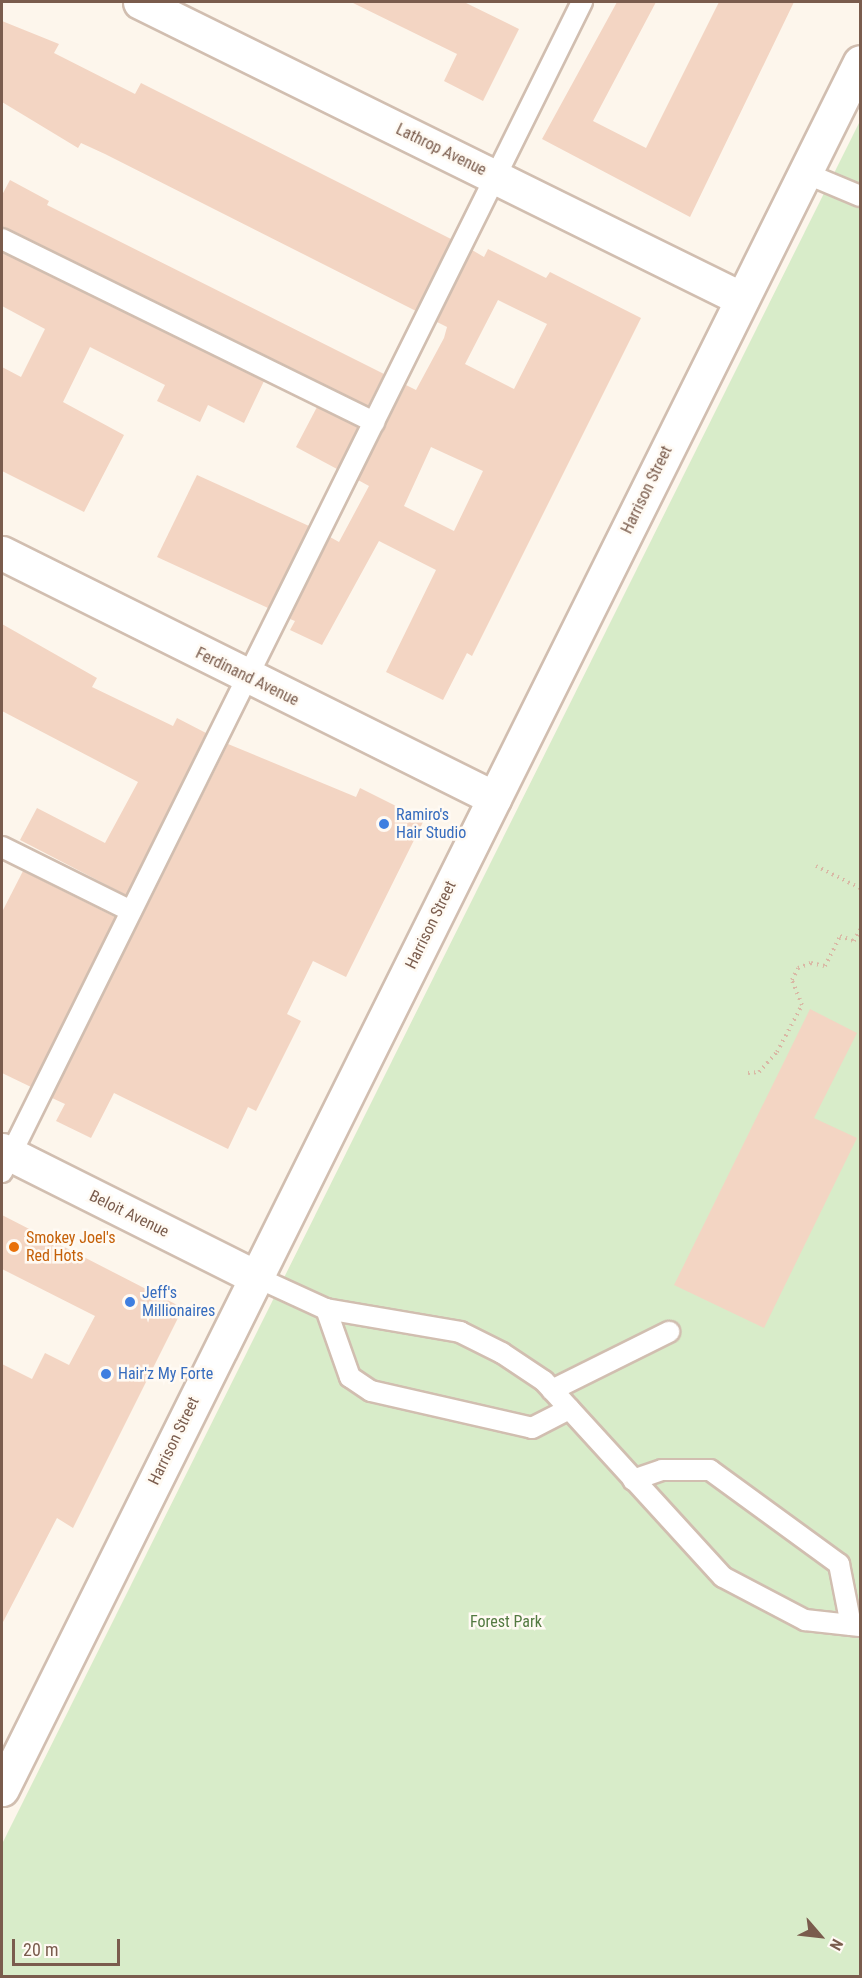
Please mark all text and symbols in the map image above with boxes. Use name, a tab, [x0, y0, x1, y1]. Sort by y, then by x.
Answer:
street label: Lathrop Avenue	[393, 120, 489, 180]
street label: Harrison Street	[617, 443, 677, 537]
street label: Ferdinand Avenue	[192, 644, 302, 710]
place label: Ramiro's Hair Studio	[396, 805, 466, 843]
marker: Ramiro's Hair Studio	[377, 817, 391, 831]
street label: Harrison Street	[401, 878, 461, 972]
street label: Beloit Avenue	[86, 1187, 172, 1241]
place label: Smokey Joel's Red Hots	[26, 1228, 116, 1266]
marker: Smokey Joel's Red Hots	[7, 1240, 21, 1254]
place label: Jeff's Millionaires	[142, 1283, 215, 1321]
marker: Jeff's Millionaires	[123, 1295, 137, 1309]
place label: Hair'z My Forte	[118, 1364, 213, 1384]
marker: Hair'z My Forte	[99, 1367, 113, 1381]
street label: Harrison Street	[144, 1394, 204, 1488]
park label: Forest Park	[470, 1612, 542, 1632]
north arrow	[790, 1906, 850, 1966]
scale bar	[15, 1927, 123, 1965]
text: N	[826, 1936, 847, 1953]
text: 20 m	[23, 1939, 58, 1960]

